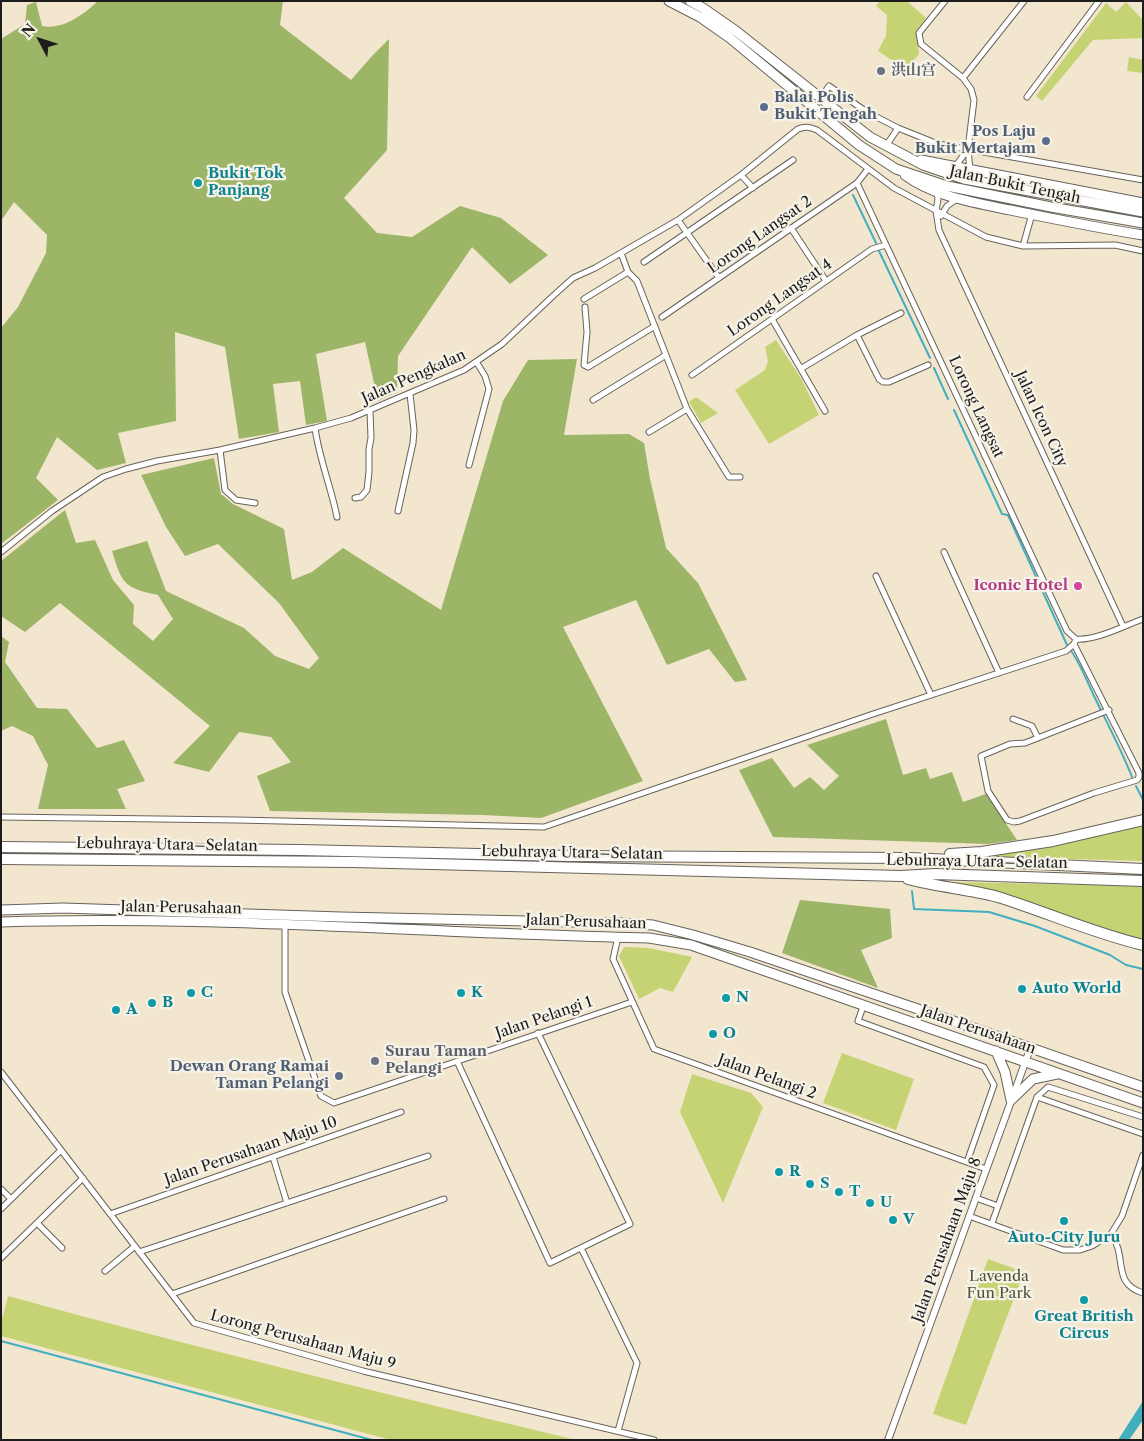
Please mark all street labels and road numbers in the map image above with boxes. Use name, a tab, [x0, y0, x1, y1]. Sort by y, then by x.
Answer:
street label: Jalan Bukit Tengah	[948, 162, 1082, 208]
street label: Lorong Langsat 2	[704, 192, 816, 278]
street label: Lorong Langsat 4	[724, 255, 836, 341]
street label: Jalan Pengkalan	[359, 346, 469, 408]
street label: Lorong Langsat	[945, 353, 1007, 461]
street label: Jalan Icon City	[1011, 368, 1071, 470]
street label: Lebuhraya Utara–Selatan	[76, 834, 258, 856]
street label: Lebuhraya Utara–Selatan	[481, 842, 663, 864]
street label: Lebuhraya Utara–Selatan	[886, 851, 1068, 873]
street label: Jalan Perusahaan	[120, 898, 242, 918]
street label: Jalan Perusahaan	[525, 911, 647, 933]
street label: Jalan Pelangi 1	[493, 993, 595, 1043]
street label: Jalan Perusahaan	[918, 1002, 1038, 1058]
street label: Jalan Pelangi 2	[715, 1051, 819, 1103]
street label: Jalan Perusahaan Maju 10	[162, 1113, 340, 1189]
street label: Jalan Perusahaan Maju 8	[909, 1155, 985, 1325]
street label: Lorong Perusahaan Maju 9	[208, 1307, 398, 1373]

